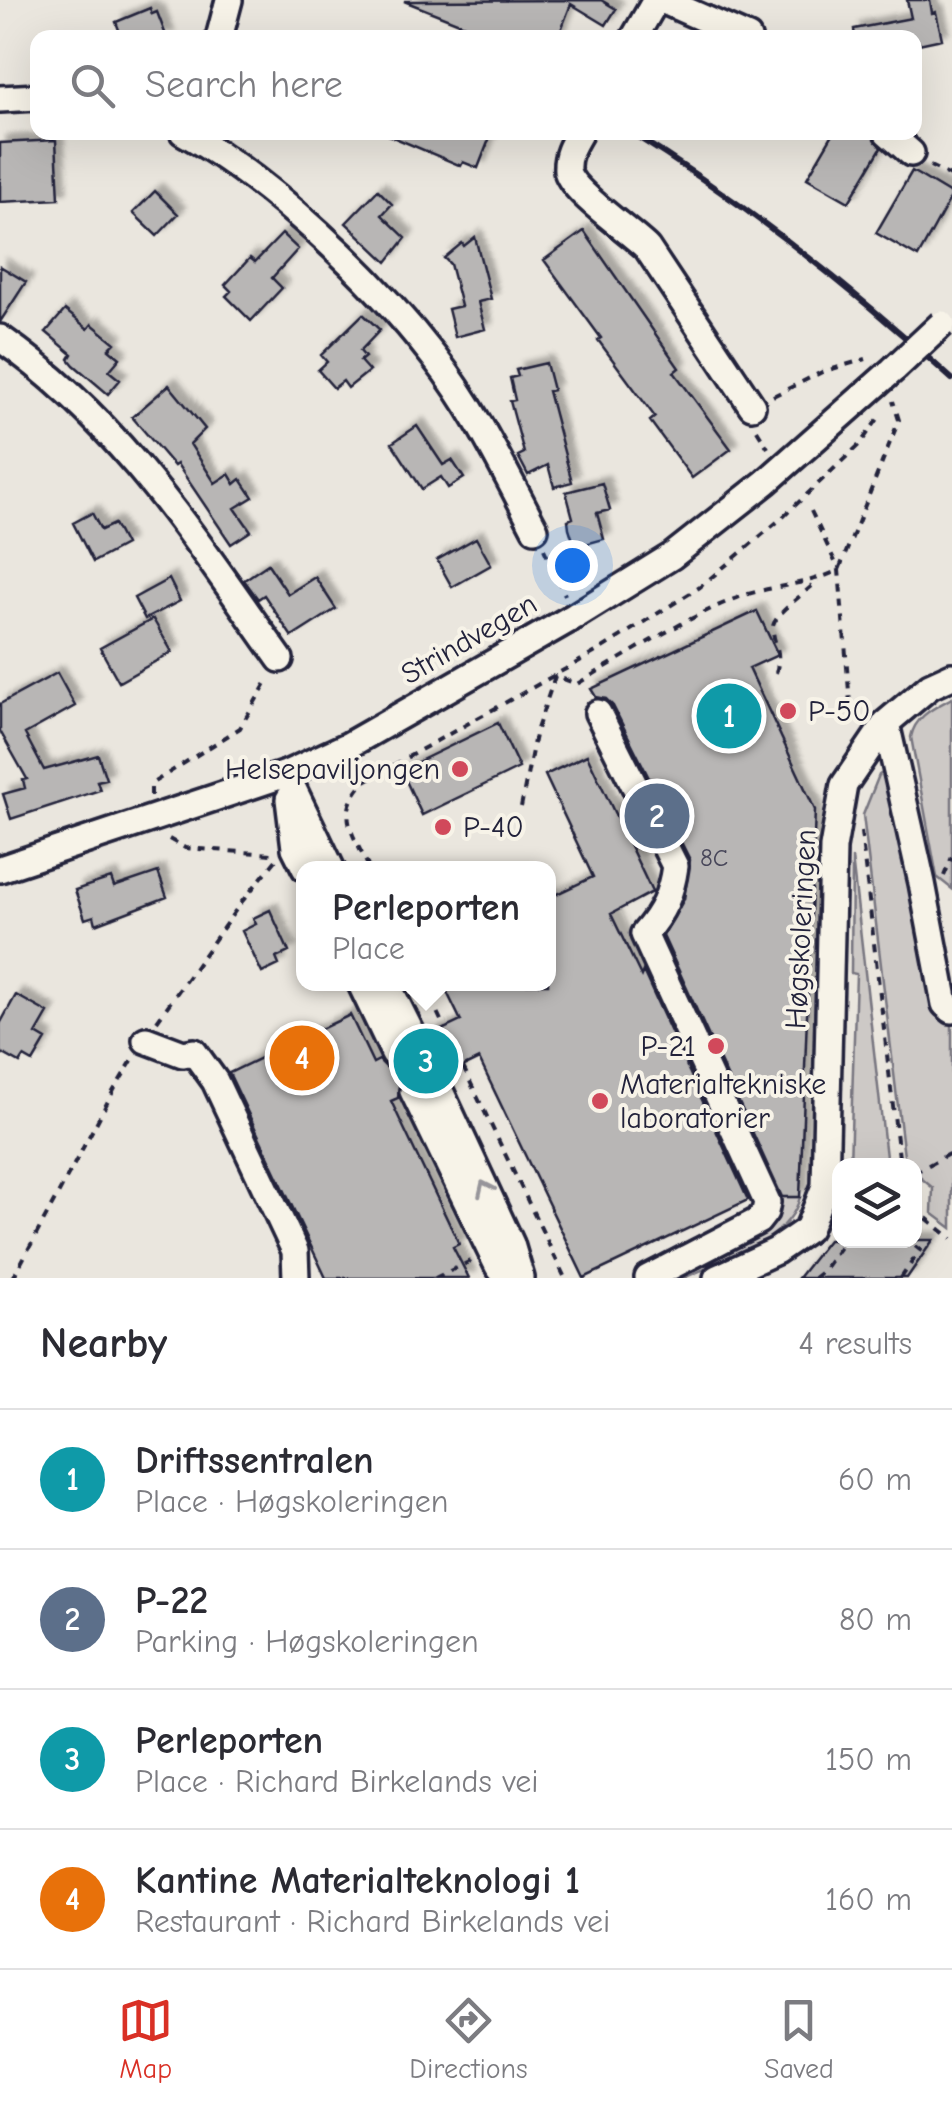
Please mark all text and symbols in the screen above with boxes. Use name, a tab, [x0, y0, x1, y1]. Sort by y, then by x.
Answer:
search box	[30, 30, 922, 140]
icon: search	[65, 58, 120, 113]
text: Search here	[145, 63, 343, 107]
your location	[547, 540, 598, 591]
street label: Strindvegen	[395, 586, 543, 692]
pin: 1	[696, 678, 762, 754]
place label: P-50	[808, 694, 871, 729]
marker: P-50	[777, 700, 799, 722]
place label: Helsepaviljongen	[225, 752, 440, 787]
marker: Helsepaviljongen	[449, 758, 471, 780]
pin: 2	[624, 778, 690, 854]
place label: P-40	[463, 810, 524, 845]
marker: P-40	[432, 816, 454, 838]
street label: Høgskoleringen	[778, 828, 824, 1030]
house number: 8C	[700, 843, 728, 872]
popup	[296, 861, 556, 991]
text: Perleporten	[332, 886, 520, 930]
text: Place	[332, 930, 405, 967]
pin: 4	[270, 1020, 334, 1096]
pin: 3	[394, 1024, 458, 1098]
place label: P-21	[640, 1029, 696, 1064]
marker: P-21	[705, 1035, 727, 1057]
place label: Materialtekniske laboratorier	[620, 1067, 826, 1136]
marker: Materialtekniske laboratorier	[589, 1090, 611, 1112]
map controls	[832, 1158, 922, 1248]
button: layers	[832, 1158, 922, 1248]
one-way arrow	[477, 1180, 497, 1198]
text: Nearby	[40, 1319, 167, 1368]
text: 4 results	[799, 1325, 912, 1362]
text: Driftssentralen	[135, 1439, 374, 1483]
text: 1	[66, 1461, 79, 1498]
text: 60 m	[838, 1461, 912, 1498]
text: Place · Høgskoleringen	[135, 1483, 448, 1520]
text: P-22	[135, 1579, 208, 1623]
text: 2	[65, 1601, 80, 1638]
text: 80 m	[839, 1601, 912, 1638]
text: Parking · Høgskoleringen	[135, 1623, 479, 1660]
text: Perleporten	[135, 1719, 323, 1763]
text: 3	[65, 1741, 80, 1778]
text: 150 m	[825, 1741, 912, 1778]
text: Place · Richard Birkelands vei	[135, 1763, 539, 1800]
text: Kantine Materialteknologi 1	[135, 1859, 580, 1903]
text: 4	[65, 1881, 80, 1918]
text: 160 m	[825, 1881, 912, 1918]
text: Restaurant · Richard Birkelands vei	[135, 1903, 610, 1940]
tab: Map	[118, 1993, 173, 2085]
tab: Directions	[409, 1993, 528, 2085]
tab: Saved	[764, 1993, 834, 2085]

